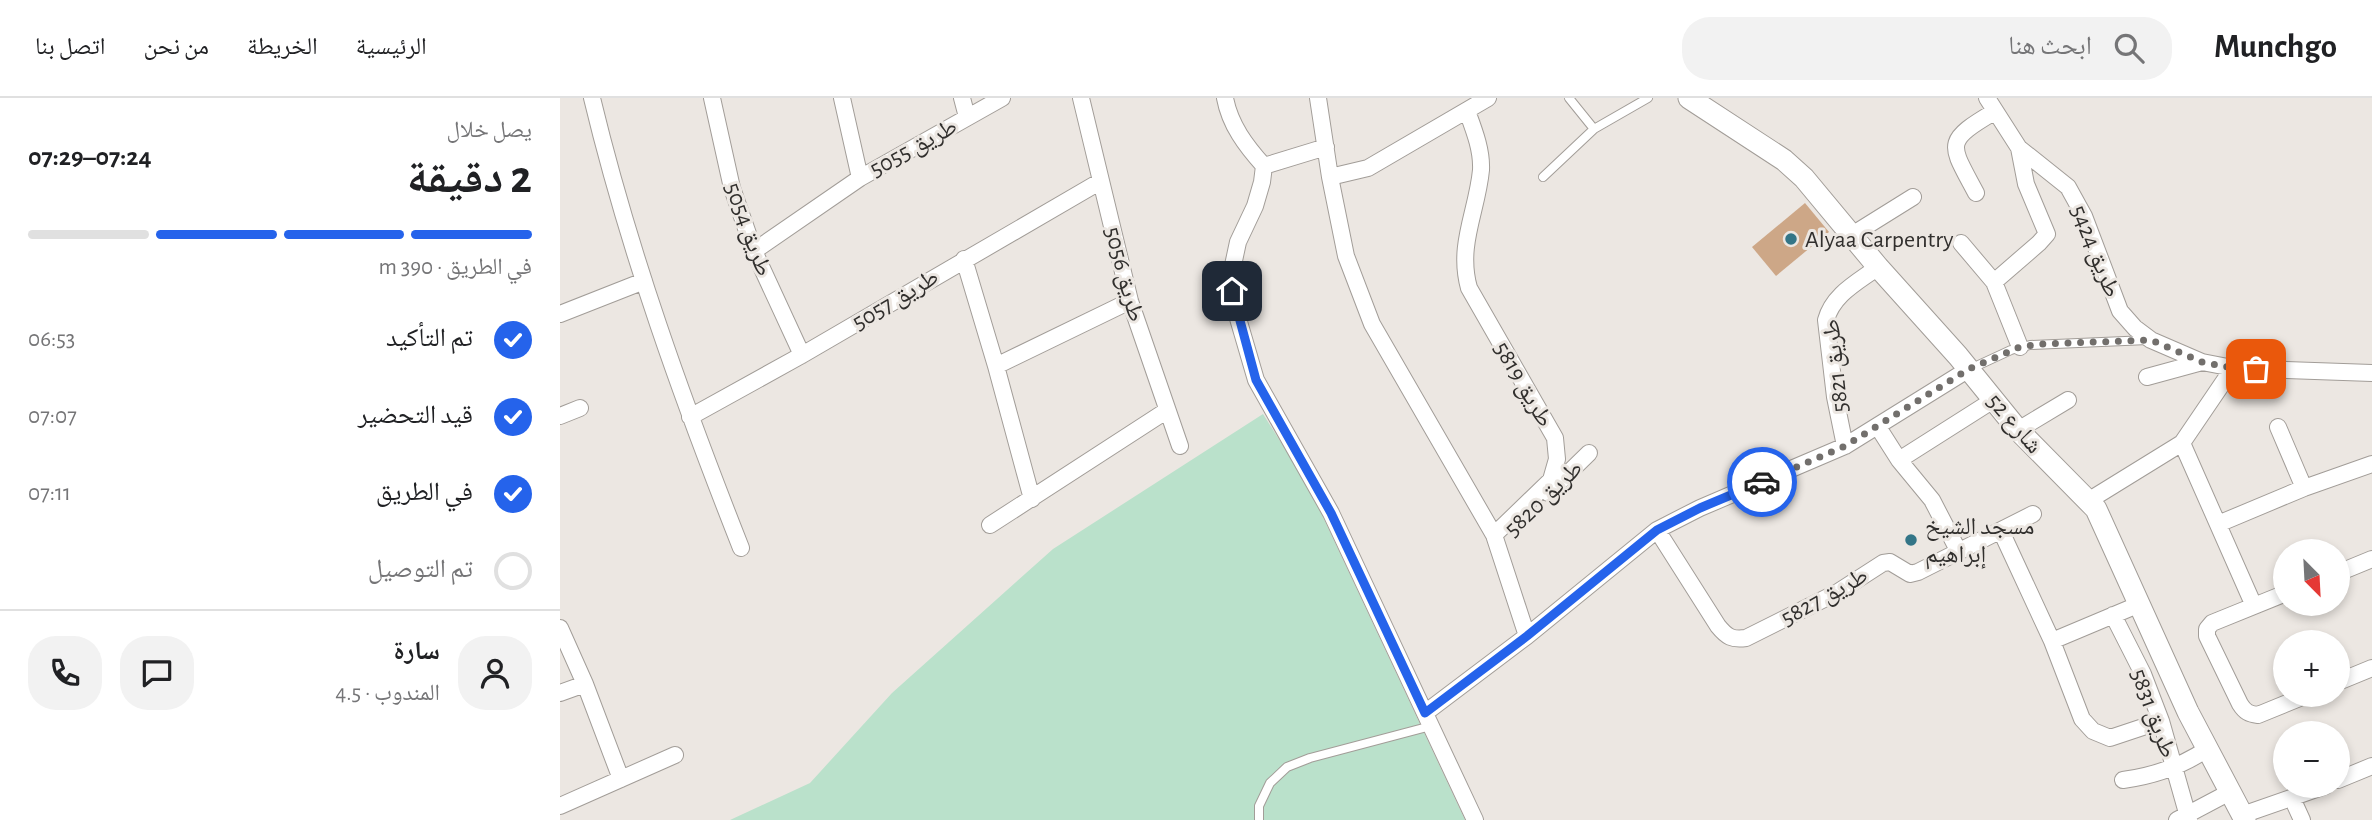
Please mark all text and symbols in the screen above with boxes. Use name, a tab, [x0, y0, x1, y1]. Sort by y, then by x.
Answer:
search box	[1682, 17, 2172, 80]
icon: search	[2110, 29, 2148, 67]
text: Munchgo	[2214, 31, 2337, 64]
text: ابحث هنا	[2008, 33, 2092, 59]
text: اتصل بنا	[35, 35, 105, 59]
text: من نحن	[143, 35, 209, 59]
text: الخريطة	[247, 35, 318, 59]
text: الرئيسية	[356, 35, 427, 59]
street label: طريق 5055	[866, 114, 962, 182]
text: يصل خلال	[446, 119, 532, 142]
text: 07:24–07:29	[28, 144, 152, 170]
text: 2 دقيقة	[407, 155, 532, 201]
street label: طريق 5054	[719, 179, 776, 280]
street label: طريق 5424	[2065, 202, 2124, 301]
street label: طريق 5056	[1099, 224, 1148, 325]
place label: Alyaa Carpentry	[1805, 228, 1953, 252]
marker: Alyaa Carpentry	[1783, 231, 1799, 247]
text: في الطريق · 390 m	[378, 256, 532, 279]
pin	[1202, 261, 1262, 321]
street label: طريق 5057	[848, 265, 943, 336]
icon: home	[1213, 272, 1251, 310]
street label: طريق 5821	[1819, 318, 1854, 414]
icon: check	[494, 321, 532, 359]
text: تم التأكيد	[386, 325, 473, 351]
text: 06:53	[28, 328, 75, 351]
street label: طريق 5819	[1488, 338, 1557, 432]
pin	[2226, 339, 2286, 399]
icon: bag	[2237, 350, 2275, 388]
street label: شارع 52	[1981, 389, 2046, 459]
icon: check	[494, 398, 532, 436]
text: قيد التحضير	[358, 402, 473, 428]
text: 07:07	[28, 405, 77, 428]
courier	[1727, 447, 1797, 517]
street label: طريق 5820	[1500, 456, 1588, 542]
icon: car	[1743, 463, 1781, 501]
icon: check	[494, 475, 532, 513]
text: في الطريق	[376, 479, 473, 505]
text: 07:11	[28, 482, 71, 505]
place label: مسجد الشيخ إبراهيم	[1925, 515, 2035, 570]
marker: مسجد الشيخ إبراهيم	[1903, 532, 1919, 548]
north arrow	[2273, 539, 2350, 616]
map controls	[2273, 539, 2350, 798]
text: تم التوصيل	[368, 556, 473, 582]
street label: طريق 5827	[1777, 563, 1873, 631]
button: +	[2273, 630, 2350, 707]
button: phone	[28, 636, 102, 710]
button: chat	[120, 636, 194, 710]
button: person	[458, 636, 532, 710]
text: سارة	[393, 638, 440, 664]
street label: طريق 5831	[2125, 666, 2180, 761]
text: المندوب · 4.5	[335, 682, 440, 705]
button: −	[2273, 721, 2350, 798]

